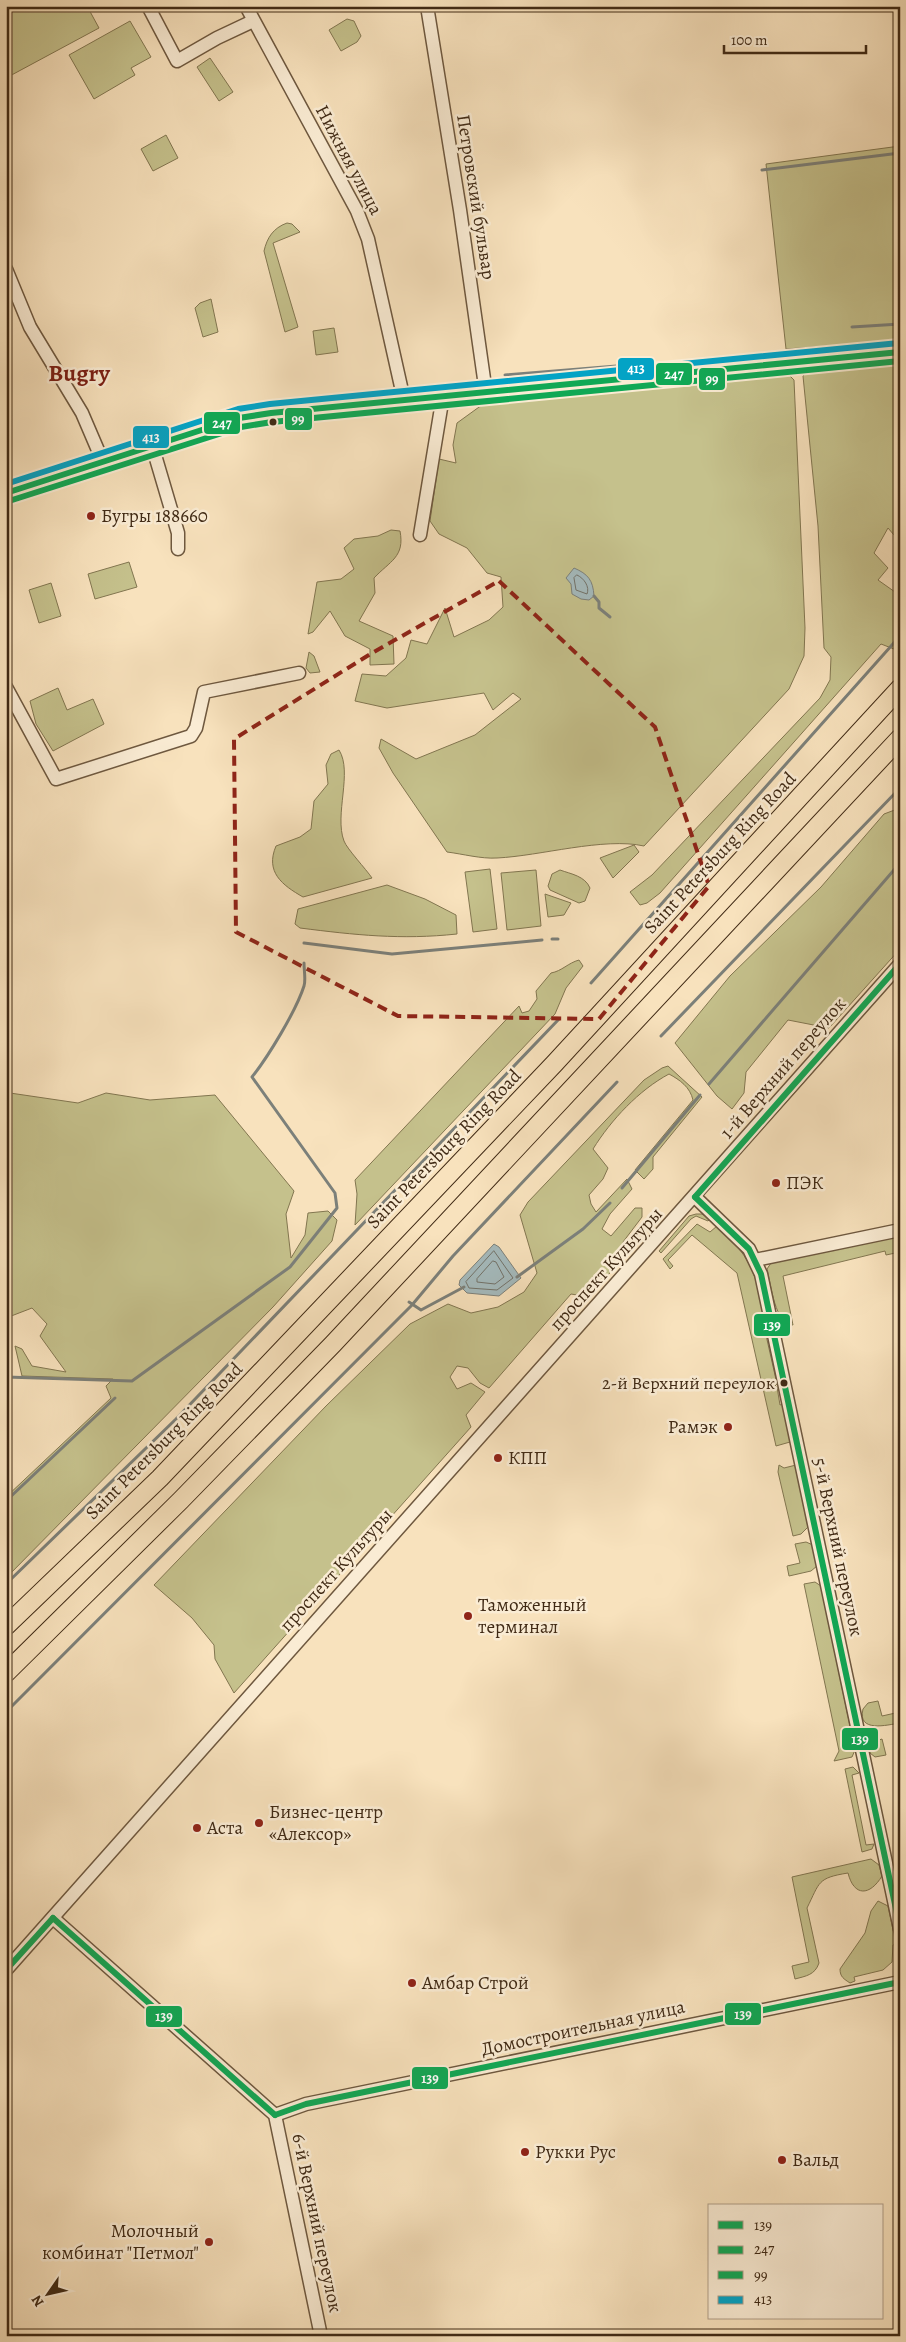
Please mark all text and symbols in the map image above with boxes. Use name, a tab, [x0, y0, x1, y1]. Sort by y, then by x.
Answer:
scale bar	[724, 22, 866, 54]
text: 100 m	[731, 30, 768, 50]
street label: Нижняя улица	[309, 100, 389, 220]
street label: Петровский бульвар	[450, 113, 502, 281]
district label: Bugry	[48, 357, 111, 389]
line badge: 413	[617, 357, 655, 381]
text: 413	[627, 359, 645, 378]
line badge: 247	[655, 362, 693, 386]
text: 247	[664, 365, 684, 384]
line badge: 99	[698, 367, 726, 391]
text: 99	[706, 370, 719, 389]
line badge: 99	[284, 407, 313, 431]
text: 99	[292, 410, 305, 429]
line badge: 247	[203, 411, 241, 435]
text: 247	[212, 414, 232, 433]
unlabelled marker	[268, 417, 278, 427]
line badge: 413	[132, 425, 170, 449]
text: 413	[142, 428, 160, 447]
place label: Бугры 188660	[101, 503, 208, 529]
marker: Бугры 188660	[85, 510, 97, 522]
street label: Saint Petersburg Ring Road	[638, 766, 803, 940]
street label: 1-й Верхний переулок	[714, 991, 852, 1144]
street label: Saint Petersburg Ring Road	[361, 1063, 528, 1235]
place label: ПЭК	[786, 1170, 823, 1196]
marker: ПЭК	[770, 1177, 782, 1189]
street label: проспект Культуры	[544, 1202, 668, 1336]
line badge: 139	[753, 1313, 791, 1337]
text: 139	[763, 1316, 781, 1335]
street label: Saint Petersburg Ring Road	[80, 1356, 249, 1525]
place label: 2-й Верхний переулок	[602, 1371, 775, 1395]
marker: 2-й Верхний переулок	[779, 1378, 789, 1388]
place label: Рамэк	[668, 1414, 718, 1440]
marker: Рамэк	[722, 1421, 734, 1433]
place label: КПП	[508, 1445, 547, 1471]
marker: КПП	[492, 1452, 504, 1464]
street label: 5-й Верхний переулок	[806, 1455, 870, 1639]
street label: проспект Культуры	[274, 1503, 398, 1637]
place label: Таможенный терминал	[478, 1592, 587, 1640]
marker: Таможенный терминал	[462, 1610, 474, 1622]
line badge: 139	[841, 1727, 879, 1751]
text: 139	[851, 1730, 869, 1749]
place label: Бизнес-центр «Алексор»	[269, 1799, 383, 1847]
place label: Аста	[206, 1815, 243, 1841]
marker: Бизнес-центр «Алексор»	[253, 1817, 265, 1829]
marker: Аста	[191, 1822, 203, 1834]
place label: Амбар Строй	[421, 1970, 529, 1996]
marker: Амбар Строй	[406, 1977, 418, 1989]
street label: Домостроительная улица	[479, 1994, 687, 2062]
line badge: 139	[724, 2002, 762, 2026]
line badge: 139	[145, 2005, 183, 2028]
text: 139	[734, 2005, 752, 2024]
text: 139	[155, 2007, 173, 2026]
line badge: 139	[411, 2066, 449, 2090]
text: 139	[421, 2069, 439, 2088]
street label: 6-й Верхний переулок	[285, 2131, 349, 2315]
place label: Рукки Рус	[535, 2139, 616, 2165]
marker: Рукки Рус	[519, 2146, 531, 2158]
place label: Вальд	[792, 2147, 839, 2173]
marker: Вальд	[776, 2154, 788, 2166]
legend	[708, 2204, 884, 2320]
text: 139	[754, 2215, 772, 2235]
place label: Молочный комбинат "Петмол"	[42, 2218, 199, 2266]
marker: Молочный комбинат "Петмол"	[203, 2236, 215, 2248]
text: 247	[754, 2239, 775, 2259]
text: 99	[754, 2265, 768, 2285]
north arrow	[22, 2270, 72, 2320]
text: 413	[754, 2289, 772, 2309]
text: N	[27, 2291, 48, 2311]

